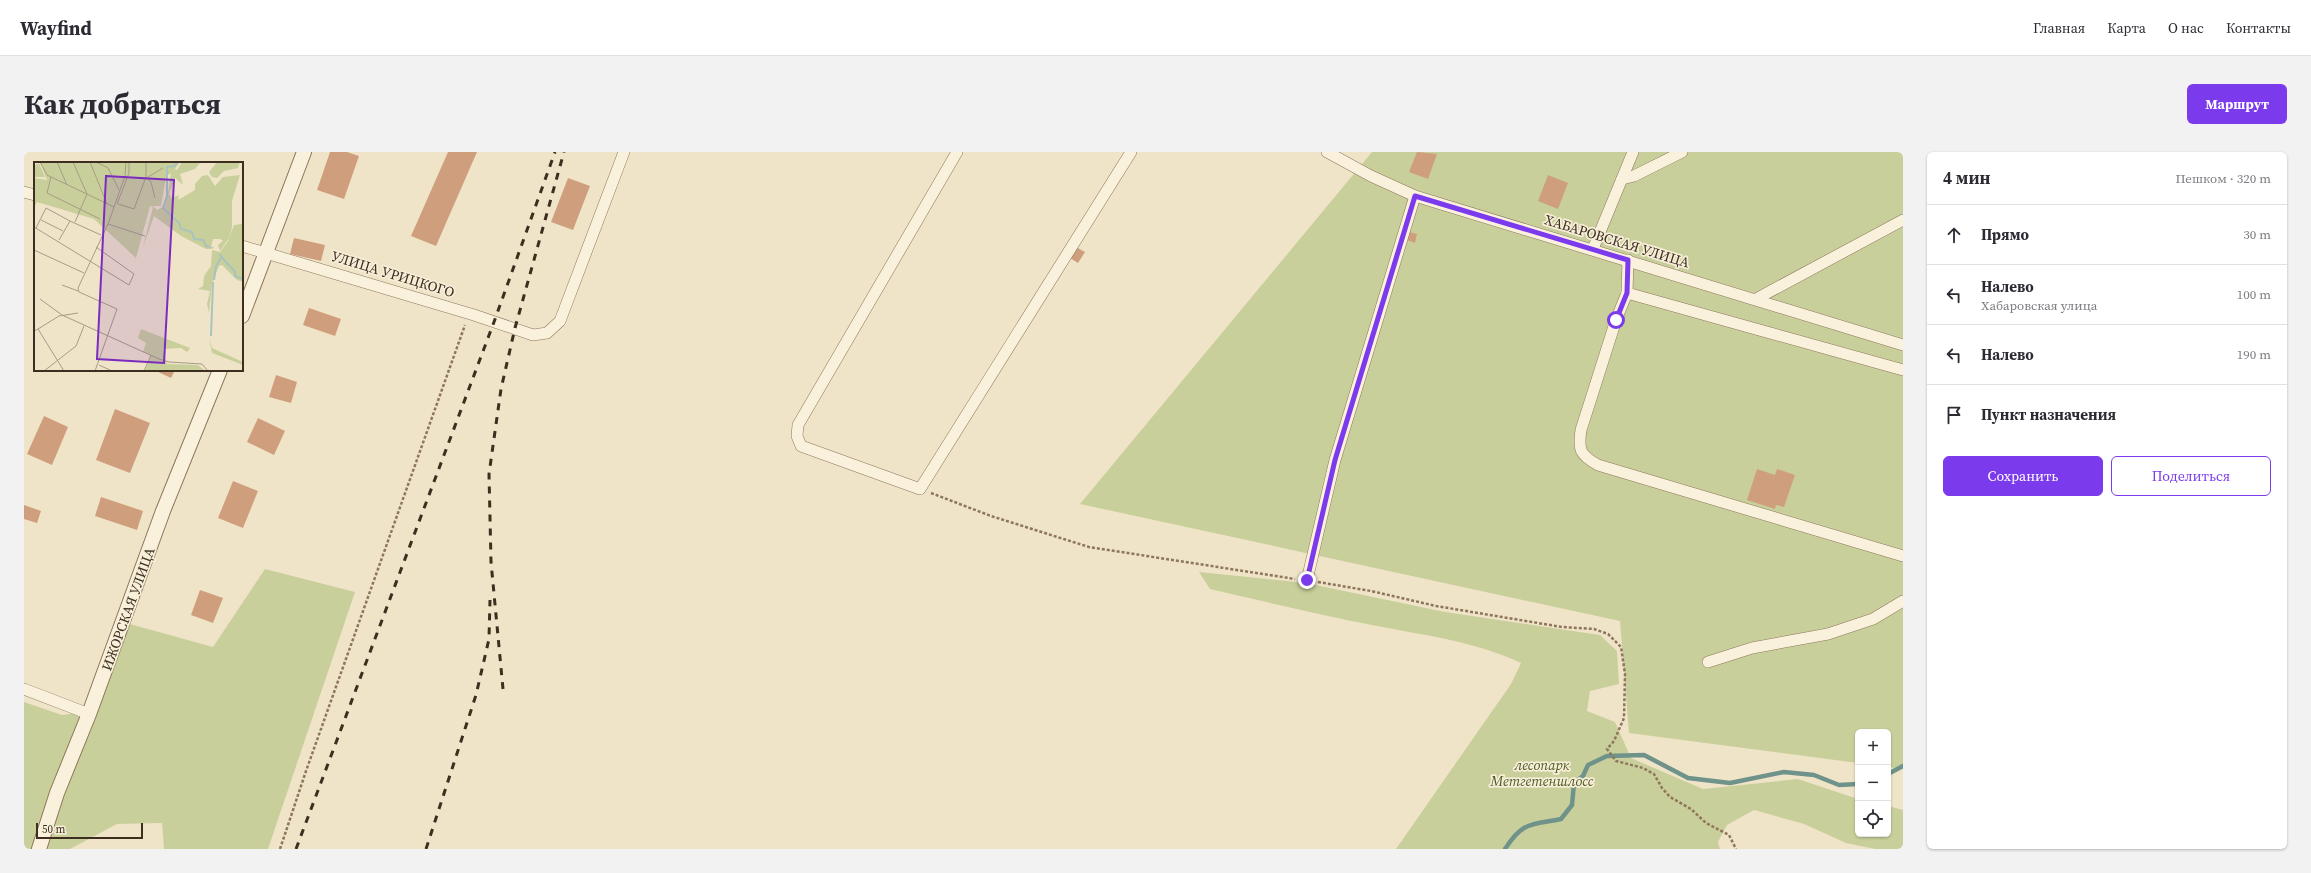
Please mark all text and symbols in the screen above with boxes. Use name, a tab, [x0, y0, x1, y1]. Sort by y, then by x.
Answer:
text: Wayfind	[20, 15, 92, 41]
text: Главная	[2033, 18, 2085, 38]
text: Карта	[2107, 18, 2146, 38]
text: О нас	[2168, 18, 2204, 38]
text: Контакты	[2226, 18, 2291, 38]
button: Маршрут	[2187, 84, 2287, 124]
text: Как добраться	[24, 85, 221, 123]
inset map	[34, 162, 243, 371]
text: 4 мин	[1943, 166, 1991, 190]
text: Пешком · 320 m	[2176, 170, 2271, 187]
street label: ХАБАРОВСКАЯ УЛИЦА	[1542, 209, 1693, 273]
icon: ahead	[1943, 224, 1965, 246]
text: Прямо	[1981, 224, 2029, 245]
text: 30 m	[2243, 226, 2271, 243]
street label: УЛИЦА УРИЦКОГО	[329, 246, 457, 302]
text: Налево	[1981, 276, 2034, 297]
icon: left	[1943, 284, 1965, 306]
text: 100 m	[2237, 286, 2271, 303]
text: Хабаровская улица	[1981, 297, 2097, 314]
route start	[1607, 311, 1625, 329]
icon: left	[1943, 344, 1965, 366]
text: Налево	[1981, 344, 2034, 365]
text: 190 m	[2237, 346, 2271, 363]
icon: arrive	[1943, 404, 1965, 426]
text: Пункт назначения	[1981, 404, 2116, 425]
button: Сохранить	[1943, 456, 2103, 496]
button: Поделиться	[2111, 456, 2271, 496]
street label: ИЖОРСКАЯ УЛИЦА	[96, 544, 160, 674]
route end	[1298, 571, 1316, 589]
map controls	[1855, 729, 1891, 837]
button: +	[1855, 729, 1891, 765]
park label: лесопарк Метгетеншлосс	[1490, 755, 1594, 791]
button: −	[1855, 765, 1891, 801]
button: locate	[1855, 801, 1891, 837]
scale bar	[36, 821, 143, 840]
text: 50 m	[42, 822, 65, 837]

